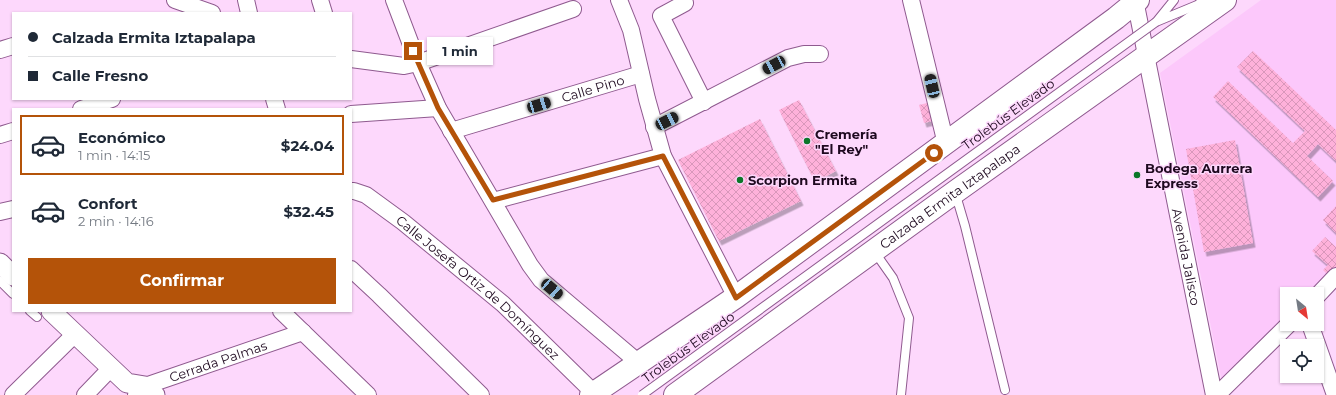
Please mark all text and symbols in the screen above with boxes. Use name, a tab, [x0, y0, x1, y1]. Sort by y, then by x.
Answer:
text: Calzada Ermita Iztapalapa	[52, 28, 256, 47]
callout: 1 min	[427, 37, 493, 65]
route end	[404, 42, 422, 60]
text: 1 min	[442, 43, 478, 59]
car	[761, 54, 787, 76]
text: Calle Fresno	[52, 66, 148, 85]
street label: Calle Pino	[559, 71, 626, 105]
car	[923, 73, 941, 99]
street label: Trolebús Elevado	[959, 75, 1057, 153]
car	[526, 96, 552, 114]
car	[654, 110, 680, 132]
place label: Cremería "El Rey"	[815, 126, 878, 157]
icon: car	[30, 127, 66, 163]
text: Económico	[78, 128, 166, 147]
text: $24.04	[281, 136, 334, 155]
marker: Cremería "El Rey"	[802, 136, 812, 146]
street label: Calzada Ermita Iztapalapa	[876, 140, 1023, 252]
route start	[925, 144, 943, 162]
text: 1 min · 14:15	[78, 147, 150, 163]
place label: Bodega Aurrera Express	[1145, 160, 1253, 191]
marker: Bodega Aurrera Express	[1132, 170, 1142, 180]
place label: Scorpion Ermita	[748, 172, 857, 188]
marker: Scorpion Ermita	[735, 175, 745, 185]
icon: car	[30, 193, 66, 229]
text: Confort	[78, 194, 138, 213]
text: $32.45	[283, 202, 334, 221]
street label: Avenida Jalisco	[1169, 207, 1204, 307]
street label: Calle Josefa Ortiz de Domínguez	[393, 212, 563, 363]
text: 2 min · 14:16	[78, 213, 154, 229]
button: Confirmar	[28, 258, 336, 304]
car	[539, 277, 565, 301]
north arrow	[1280, 287, 1324, 331]
map controls	[1280, 287, 1324, 383]
street label: Trolebús Elevado	[639, 308, 737, 386]
street label: Cerrada Palmas	[167, 337, 269, 385]
button: locate	[1280, 339, 1324, 383]

